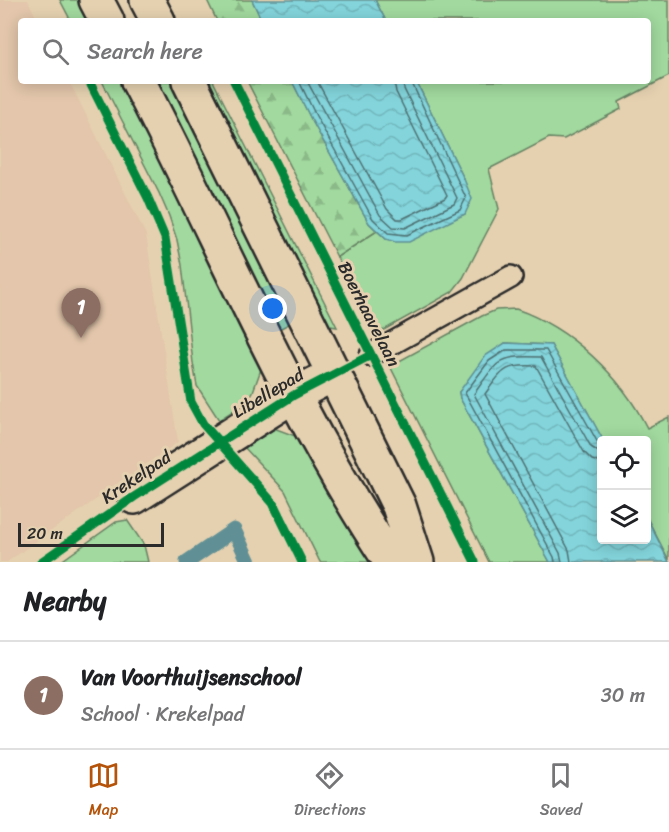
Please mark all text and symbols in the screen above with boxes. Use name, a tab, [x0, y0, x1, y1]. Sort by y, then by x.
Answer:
search box	[18, 18, 651, 84]
text: Search here	[87, 32, 203, 71]
icon: search	[39, 35, 72, 68]
street label: Boerhaavelaan	[329, 255, 410, 373]
pin: 1	[62, 288, 100, 338]
your location	[258, 294, 287, 323]
street label: Libellepad	[226, 358, 312, 427]
map controls	[597, 436, 651, 544]
button: locate	[597, 436, 651, 490]
street label: Krekelpad	[94, 441, 179, 513]
button: layers	[597, 490, 651, 544]
text: 20 m	[27, 519, 63, 548]
scale bar	[18, 520, 164, 548]
text: Nearby	[24, 578, 106, 624]
text: Van Voorthuijsenschool	[81, 658, 302, 697]
text: 1	[39, 678, 48, 713]
text: 30 m	[601, 678, 645, 713]
text: School · Krekelpad	[81, 697, 244, 732]
tab: Map	[87, 759, 120, 824]
tab: Directions	[294, 759, 366, 824]
tab: Saved	[540, 759, 582, 824]

